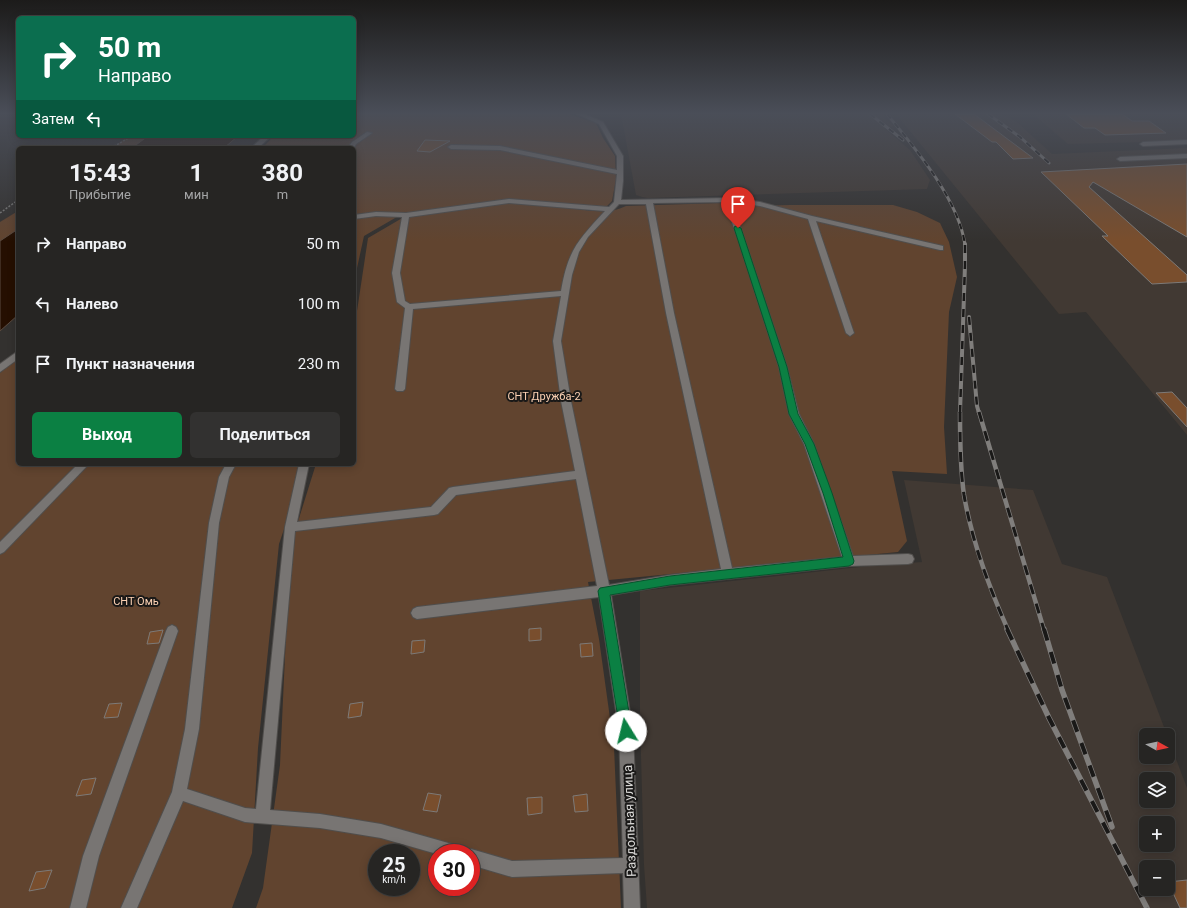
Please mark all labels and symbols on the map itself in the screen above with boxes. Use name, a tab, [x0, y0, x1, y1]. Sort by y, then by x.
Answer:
pin	[721, 187, 755, 228]
park label: СНТ Дружба-2	[507, 390, 581, 403]
park label: СНТ Омь	[113, 595, 159, 608]
position arrow	[605, 710, 647, 752]
north arrow	[1139, 728, 1175, 764]
street label: Раздольная улица	[620, 765, 639, 877]
speed limit sign: 30	[428, 844, 480, 896]

